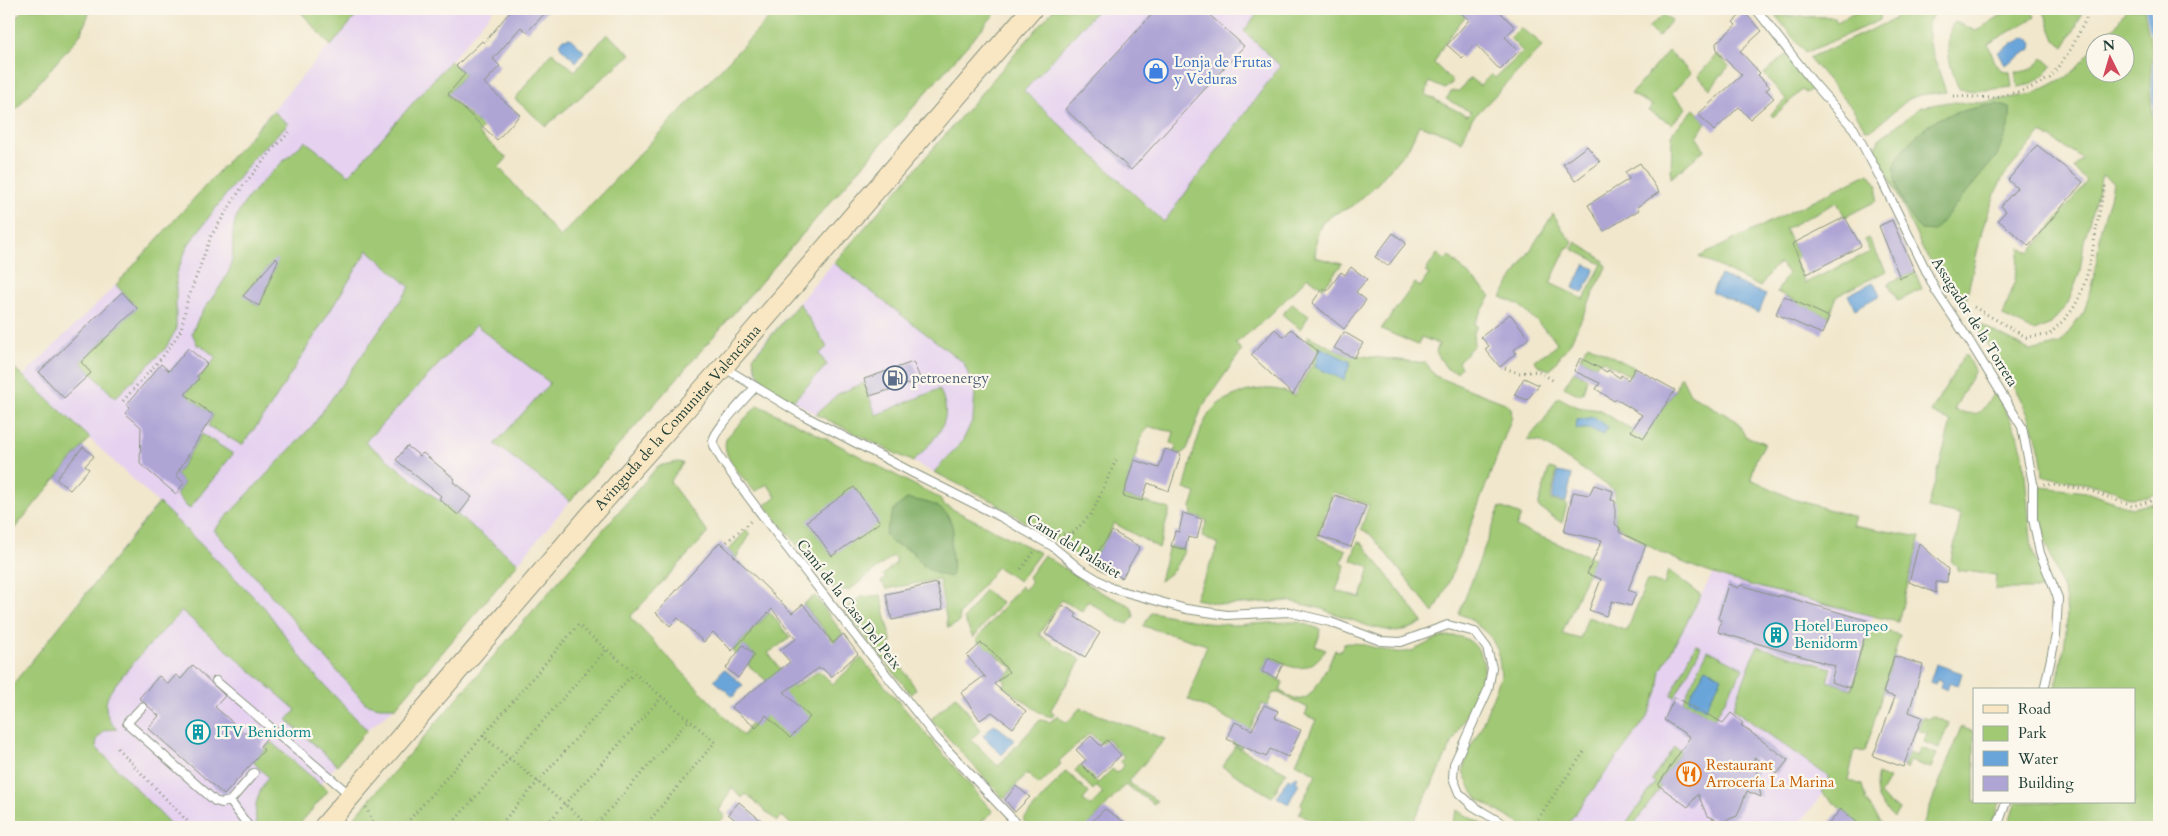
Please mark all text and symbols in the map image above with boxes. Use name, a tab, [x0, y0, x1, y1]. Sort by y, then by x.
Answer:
north arrow	[2086, 32, 2136, 82]
text: N	[2102, 36, 2116, 56]
place label: Lonja de Frutas y Veduras	[1173, 52, 1272, 89]
shop icon: Lonja de Frutas y Veduras	[1143, 58, 1169, 84]
street label: Assagador de la Torreta	[1927, 254, 2023, 391]
street label: Avinguda de la Comunitat Valenciana	[590, 320, 766, 515]
fuel station icon: petroenergy	[882, 365, 908, 391]
place label: petroenergy	[912, 368, 989, 388]
street label: Camí del Palasiet	[1023, 509, 1125, 583]
street label: Camí de la Casa Del Peix	[792, 535, 906, 674]
place label: Hotel Europeo Benidorm	[1794, 616, 1888, 653]
building icon: Hotel Europeo Benidorm	[1763, 622, 1789, 648]
legend	[1973, 688, 2136, 804]
text: Road	[2018, 699, 2051, 719]
building icon: ITV Benidorm	[185, 719, 211, 745]
place label: ITV Benidorm	[216, 722, 311, 742]
text: Park	[2018, 723, 2047, 743]
text: Water	[2017, 749, 2059, 769]
place label: Restaurant Arrocería La Marina	[1706, 755, 1835, 792]
restaurant icon: Restaurant Arrocería La Marina	[1676, 761, 1702, 787]
text: Building	[2018, 773, 2074, 793]

